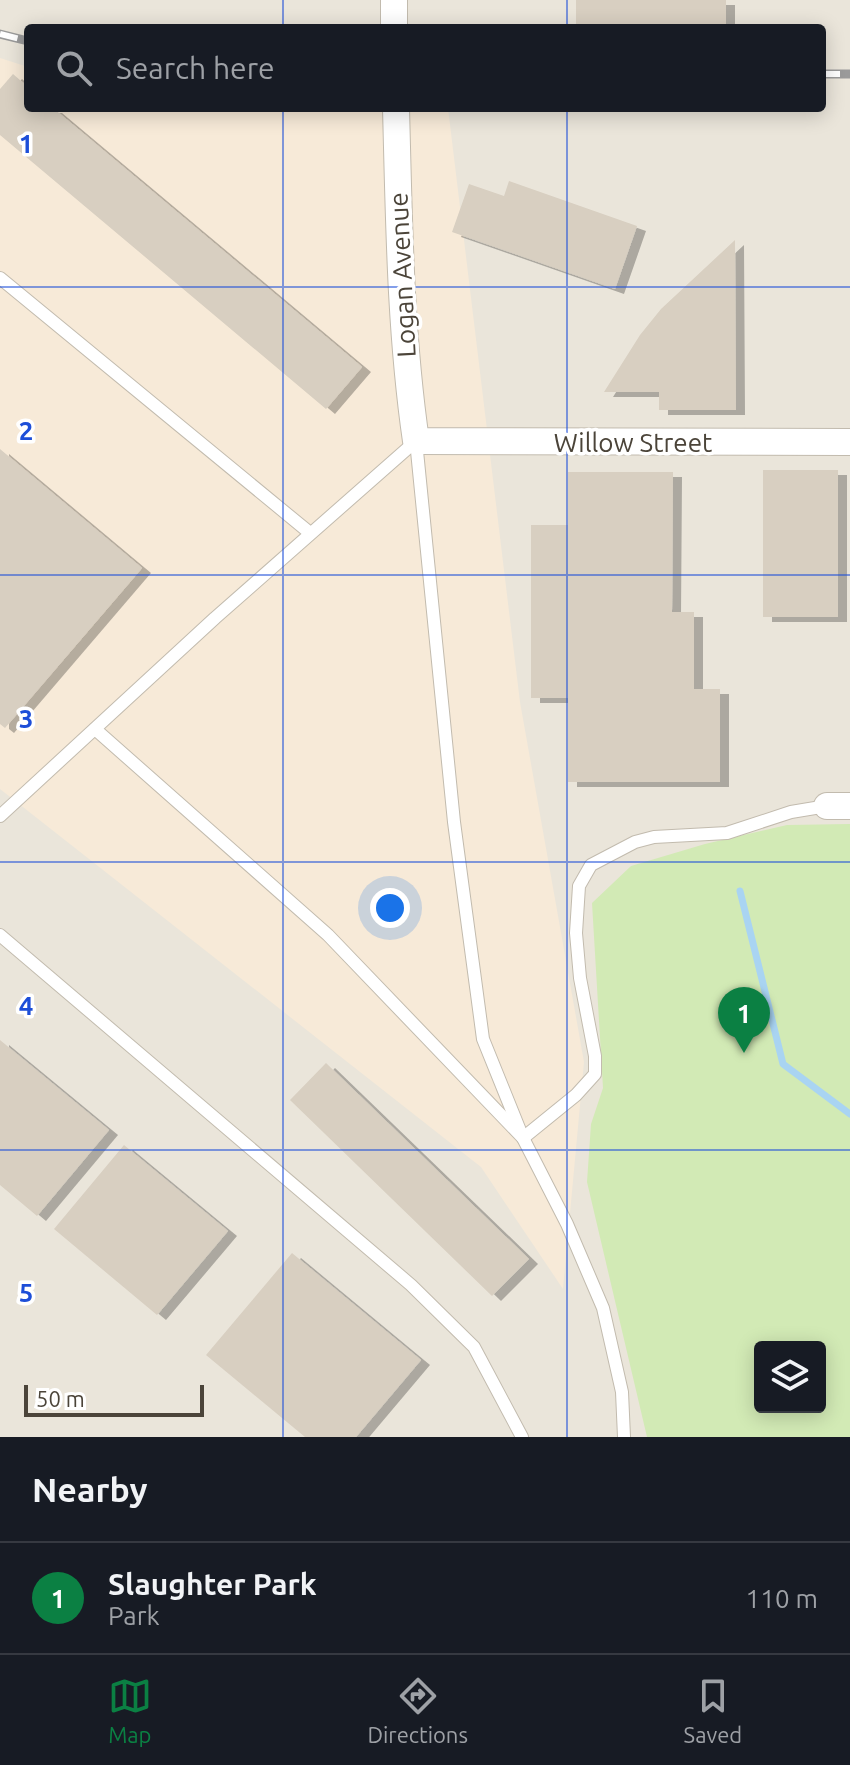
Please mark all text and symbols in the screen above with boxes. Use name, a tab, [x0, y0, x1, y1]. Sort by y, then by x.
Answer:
search box	[24, 24, 826, 112]
icon: search	[52, 46, 96, 90]
text: Search here	[116, 51, 275, 85]
text: 1	[19, 129, 33, 158]
street label: Logan Avenue	[383, 192, 421, 358]
text: 2	[19, 416, 33, 445]
street label: Willow Street	[554, 428, 712, 457]
text: 3	[19, 704, 33, 733]
your location	[370, 888, 410, 928]
pin: 1	[718, 987, 770, 1053]
text: 4	[19, 991, 33, 1020]
text: 5	[19, 1278, 33, 1307]
map controls	[754, 1341, 826, 1413]
button: layers	[754, 1341, 826, 1413]
scale bar	[24, 1381, 204, 1417]
text: 50 m	[36, 1386, 85, 1411]
text: Nearby	[32, 1470, 147, 1508]
text: Slaughter Park	[108, 1567, 317, 1601]
text: 1	[51, 1584, 65, 1613]
text: 110 m	[746, 1584, 818, 1613]
text: Park	[108, 1601, 160, 1630]
tab: Map	[108, 1674, 152, 1747]
tab: Directions	[367, 1674, 468, 1747]
tab: Saved	[684, 1674, 742, 1747]

